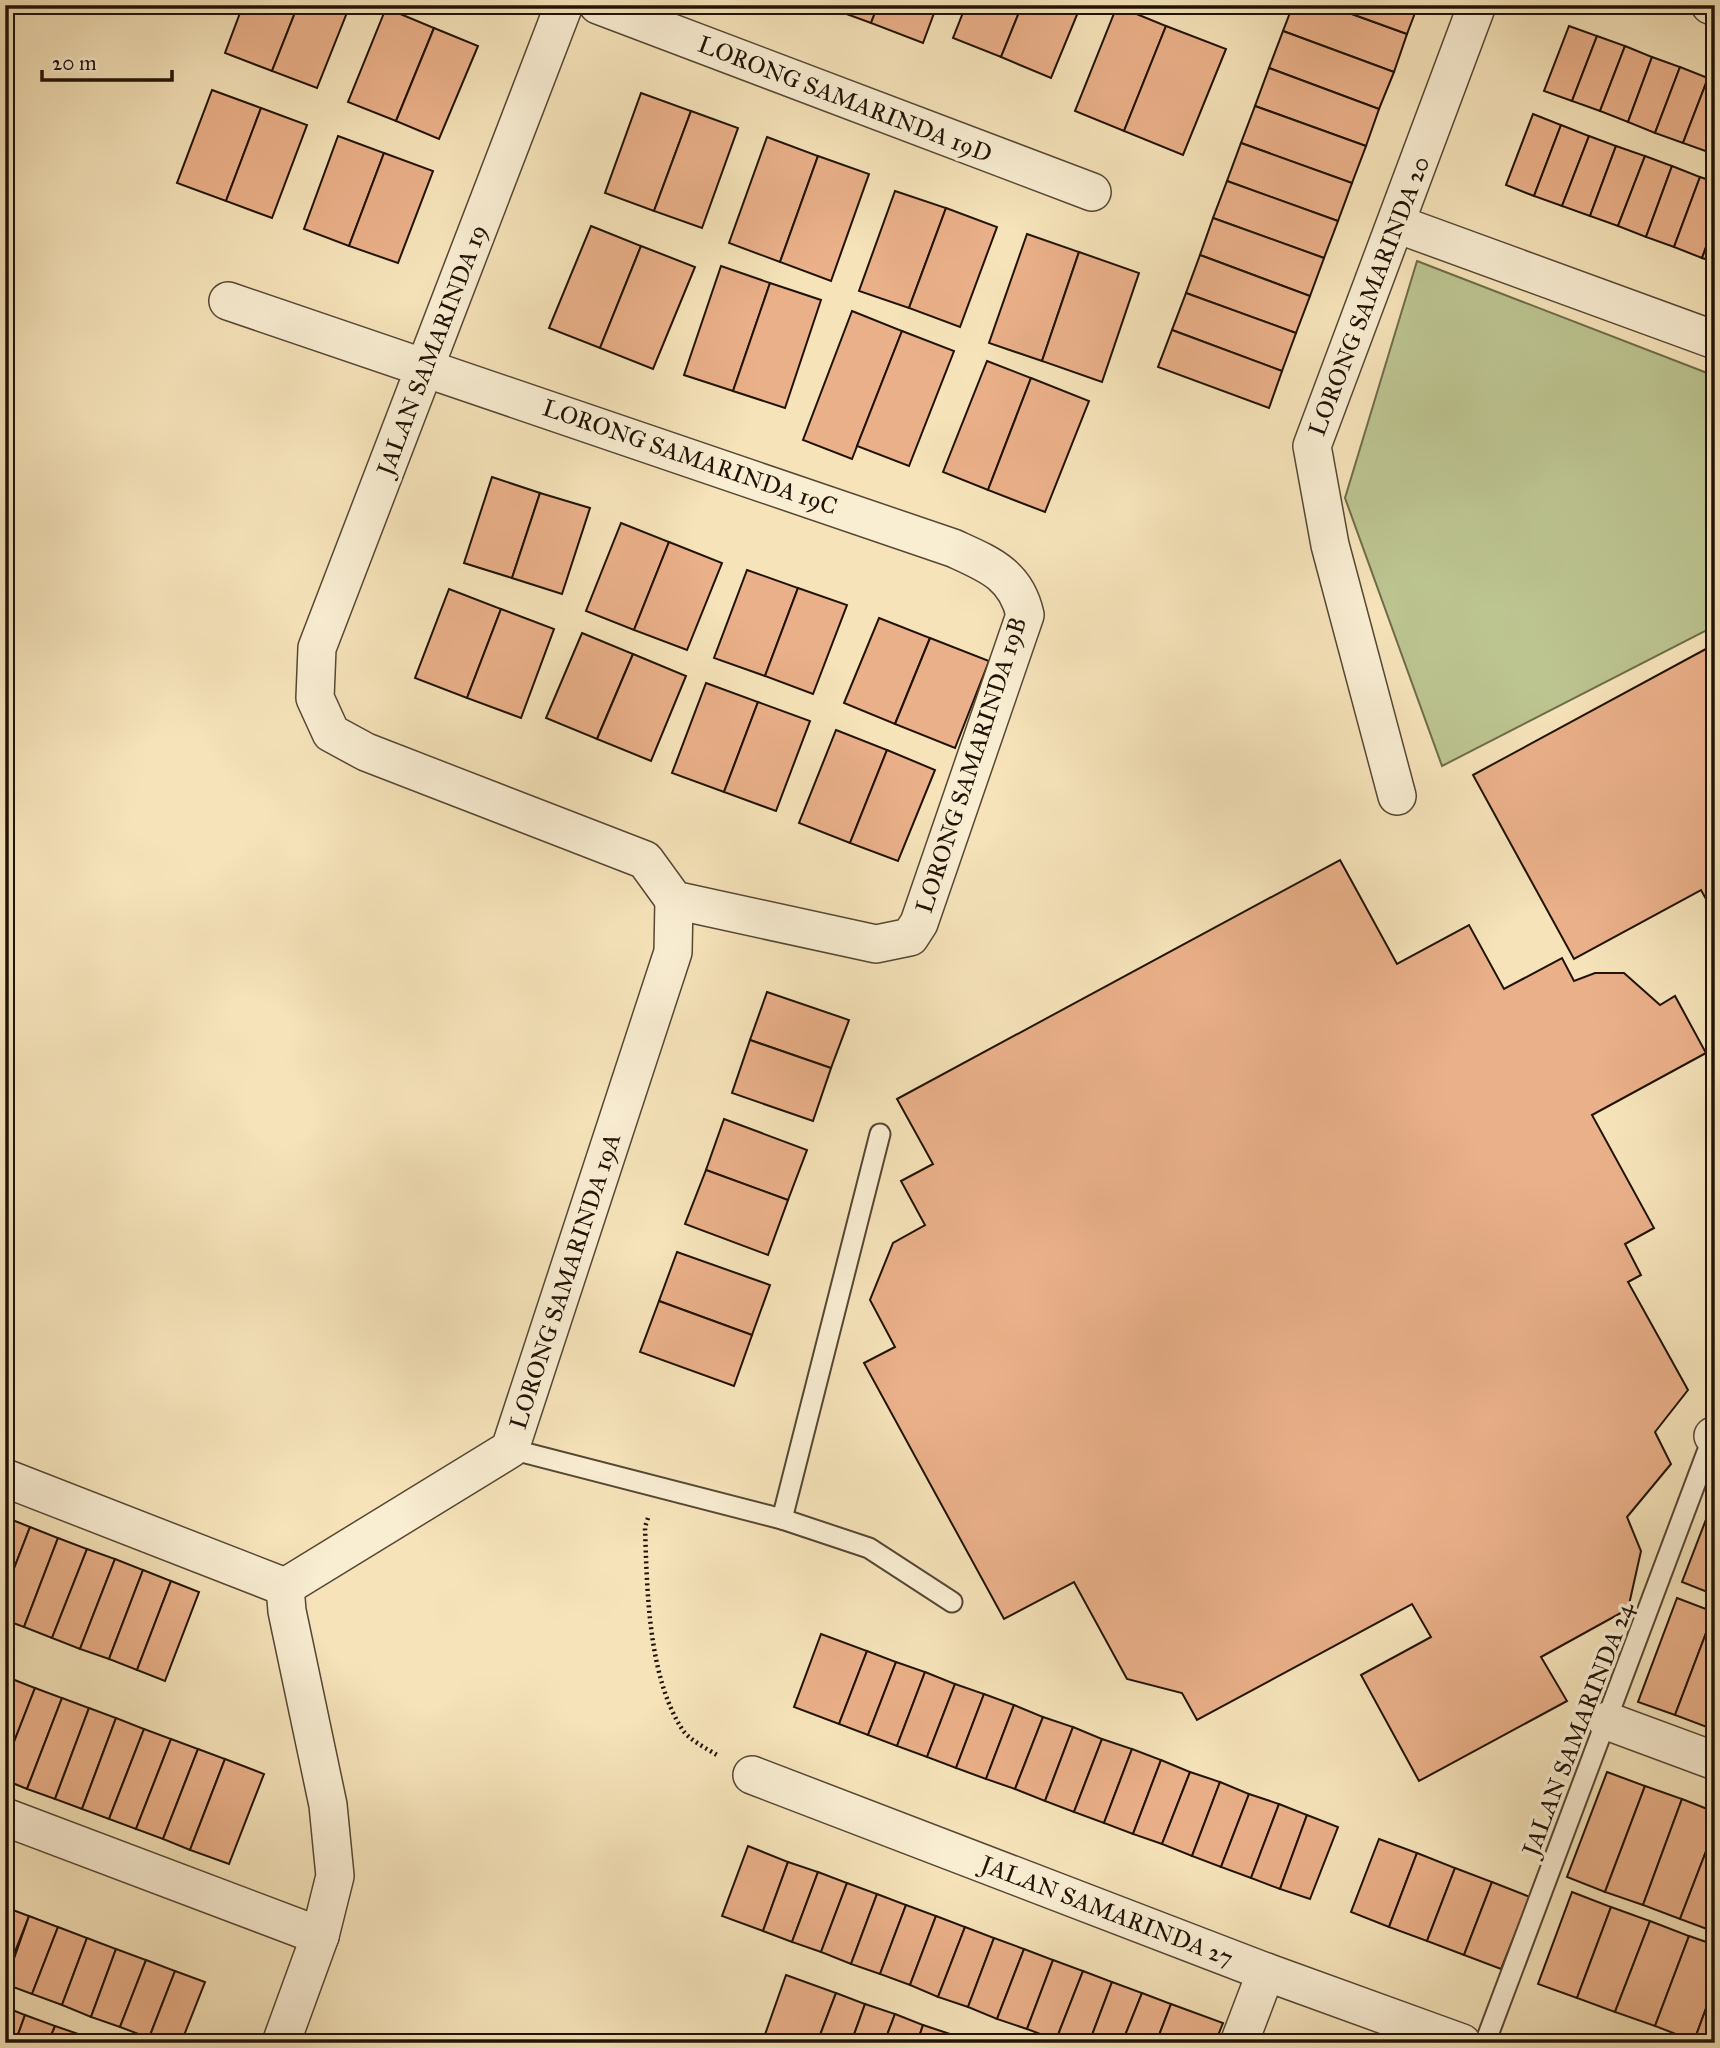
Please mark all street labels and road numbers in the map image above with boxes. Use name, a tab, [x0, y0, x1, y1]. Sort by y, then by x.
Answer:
street label: LORONG SAMARINDA 19D	[694, 29, 996, 169]
street label: LORONG SAMARINDA 20	[1302, 152, 1436, 440]
street label: JALAN SAMARINDA 19	[369, 220, 494, 482]
street label: LORONG SAMARINDA 19C	[539, 392, 841, 522]
street label: LORONG SAMARINDA 19B	[909, 613, 1033, 917]
street label: LORONG SAMARINDA 19A	[503, 1129, 627, 1433]
street label: JALAN SAMARINDA 24	[1515, 1597, 1640, 1863]
street label: JALAN SAMARINDA 27	[974, 1848, 1237, 1973]

